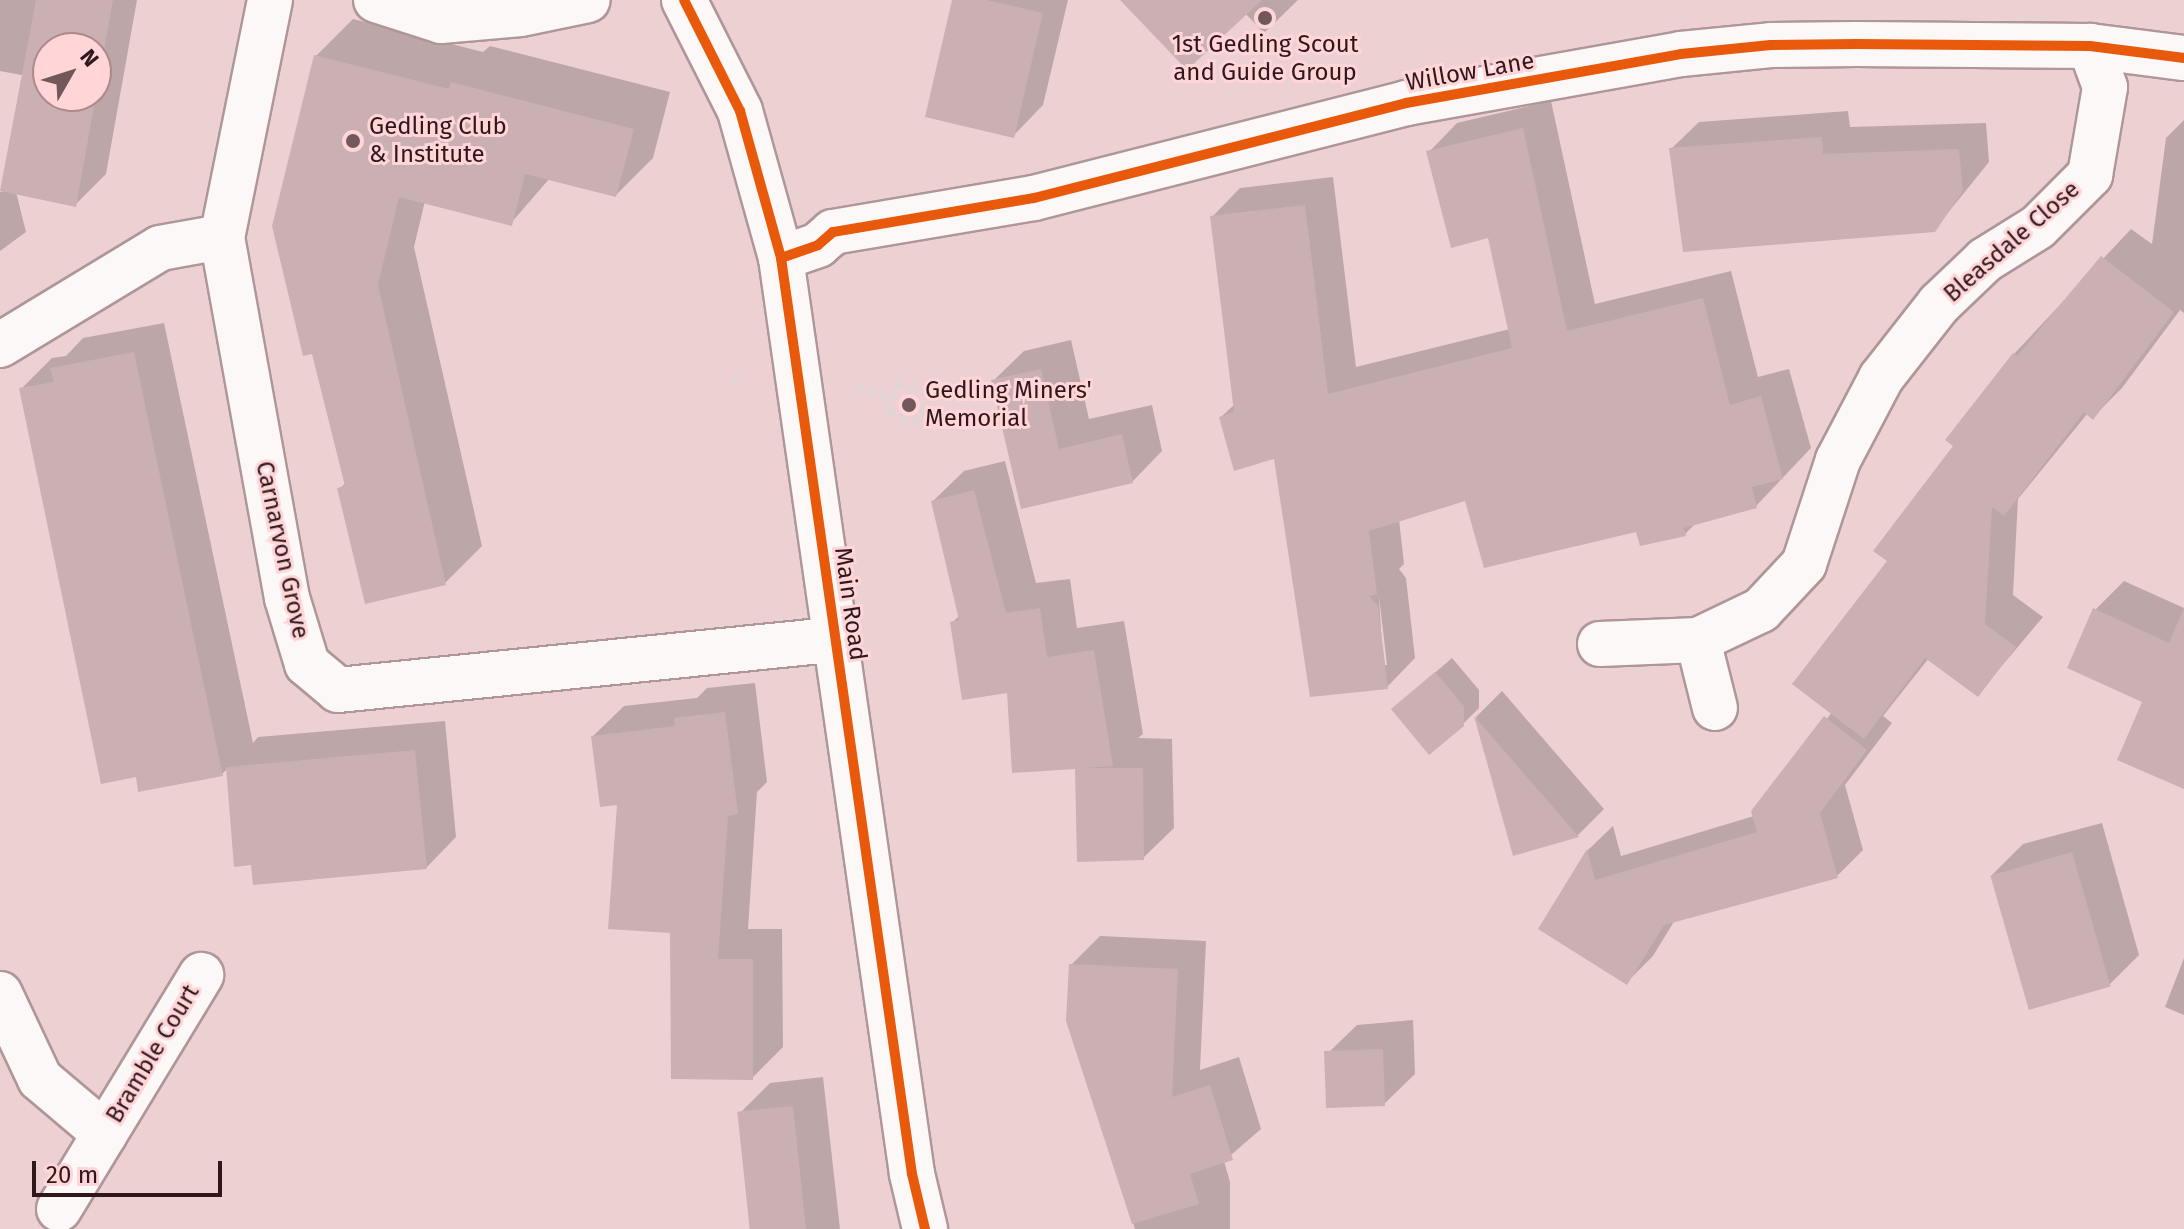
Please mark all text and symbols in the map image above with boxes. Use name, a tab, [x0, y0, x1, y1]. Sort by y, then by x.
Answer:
marker: 1st Gedling Scout and Guide Group	[1256, 9, 1274, 27]
place label: 1st Gedling Scout and Guide Group	[1172, 31, 1358, 87]
north arrow	[32, 32, 112, 112]
text: N	[74, 44, 105, 72]
street label: Willow Lane	[1403, 47, 1537, 97]
place label: Gedling Club & Institute	[369, 113, 507, 169]
marker: Gedling Club & Institute	[344, 132, 362, 150]
street label: Bleasdale Close	[1938, 175, 2086, 309]
place label: Gedling Miners' Memorial	[925, 377, 1092, 433]
marker: Gedling Miners' Memorial	[900, 396, 918, 414]
street label: Carnarvon Grove	[249, 459, 315, 641]
street label: Main Road	[828, 545, 872, 663]
street label: Bramble Court	[100, 980, 206, 1128]
scale bar	[36, 1145, 226, 1195]
text: 20 m	[46, 1161, 98, 1189]

